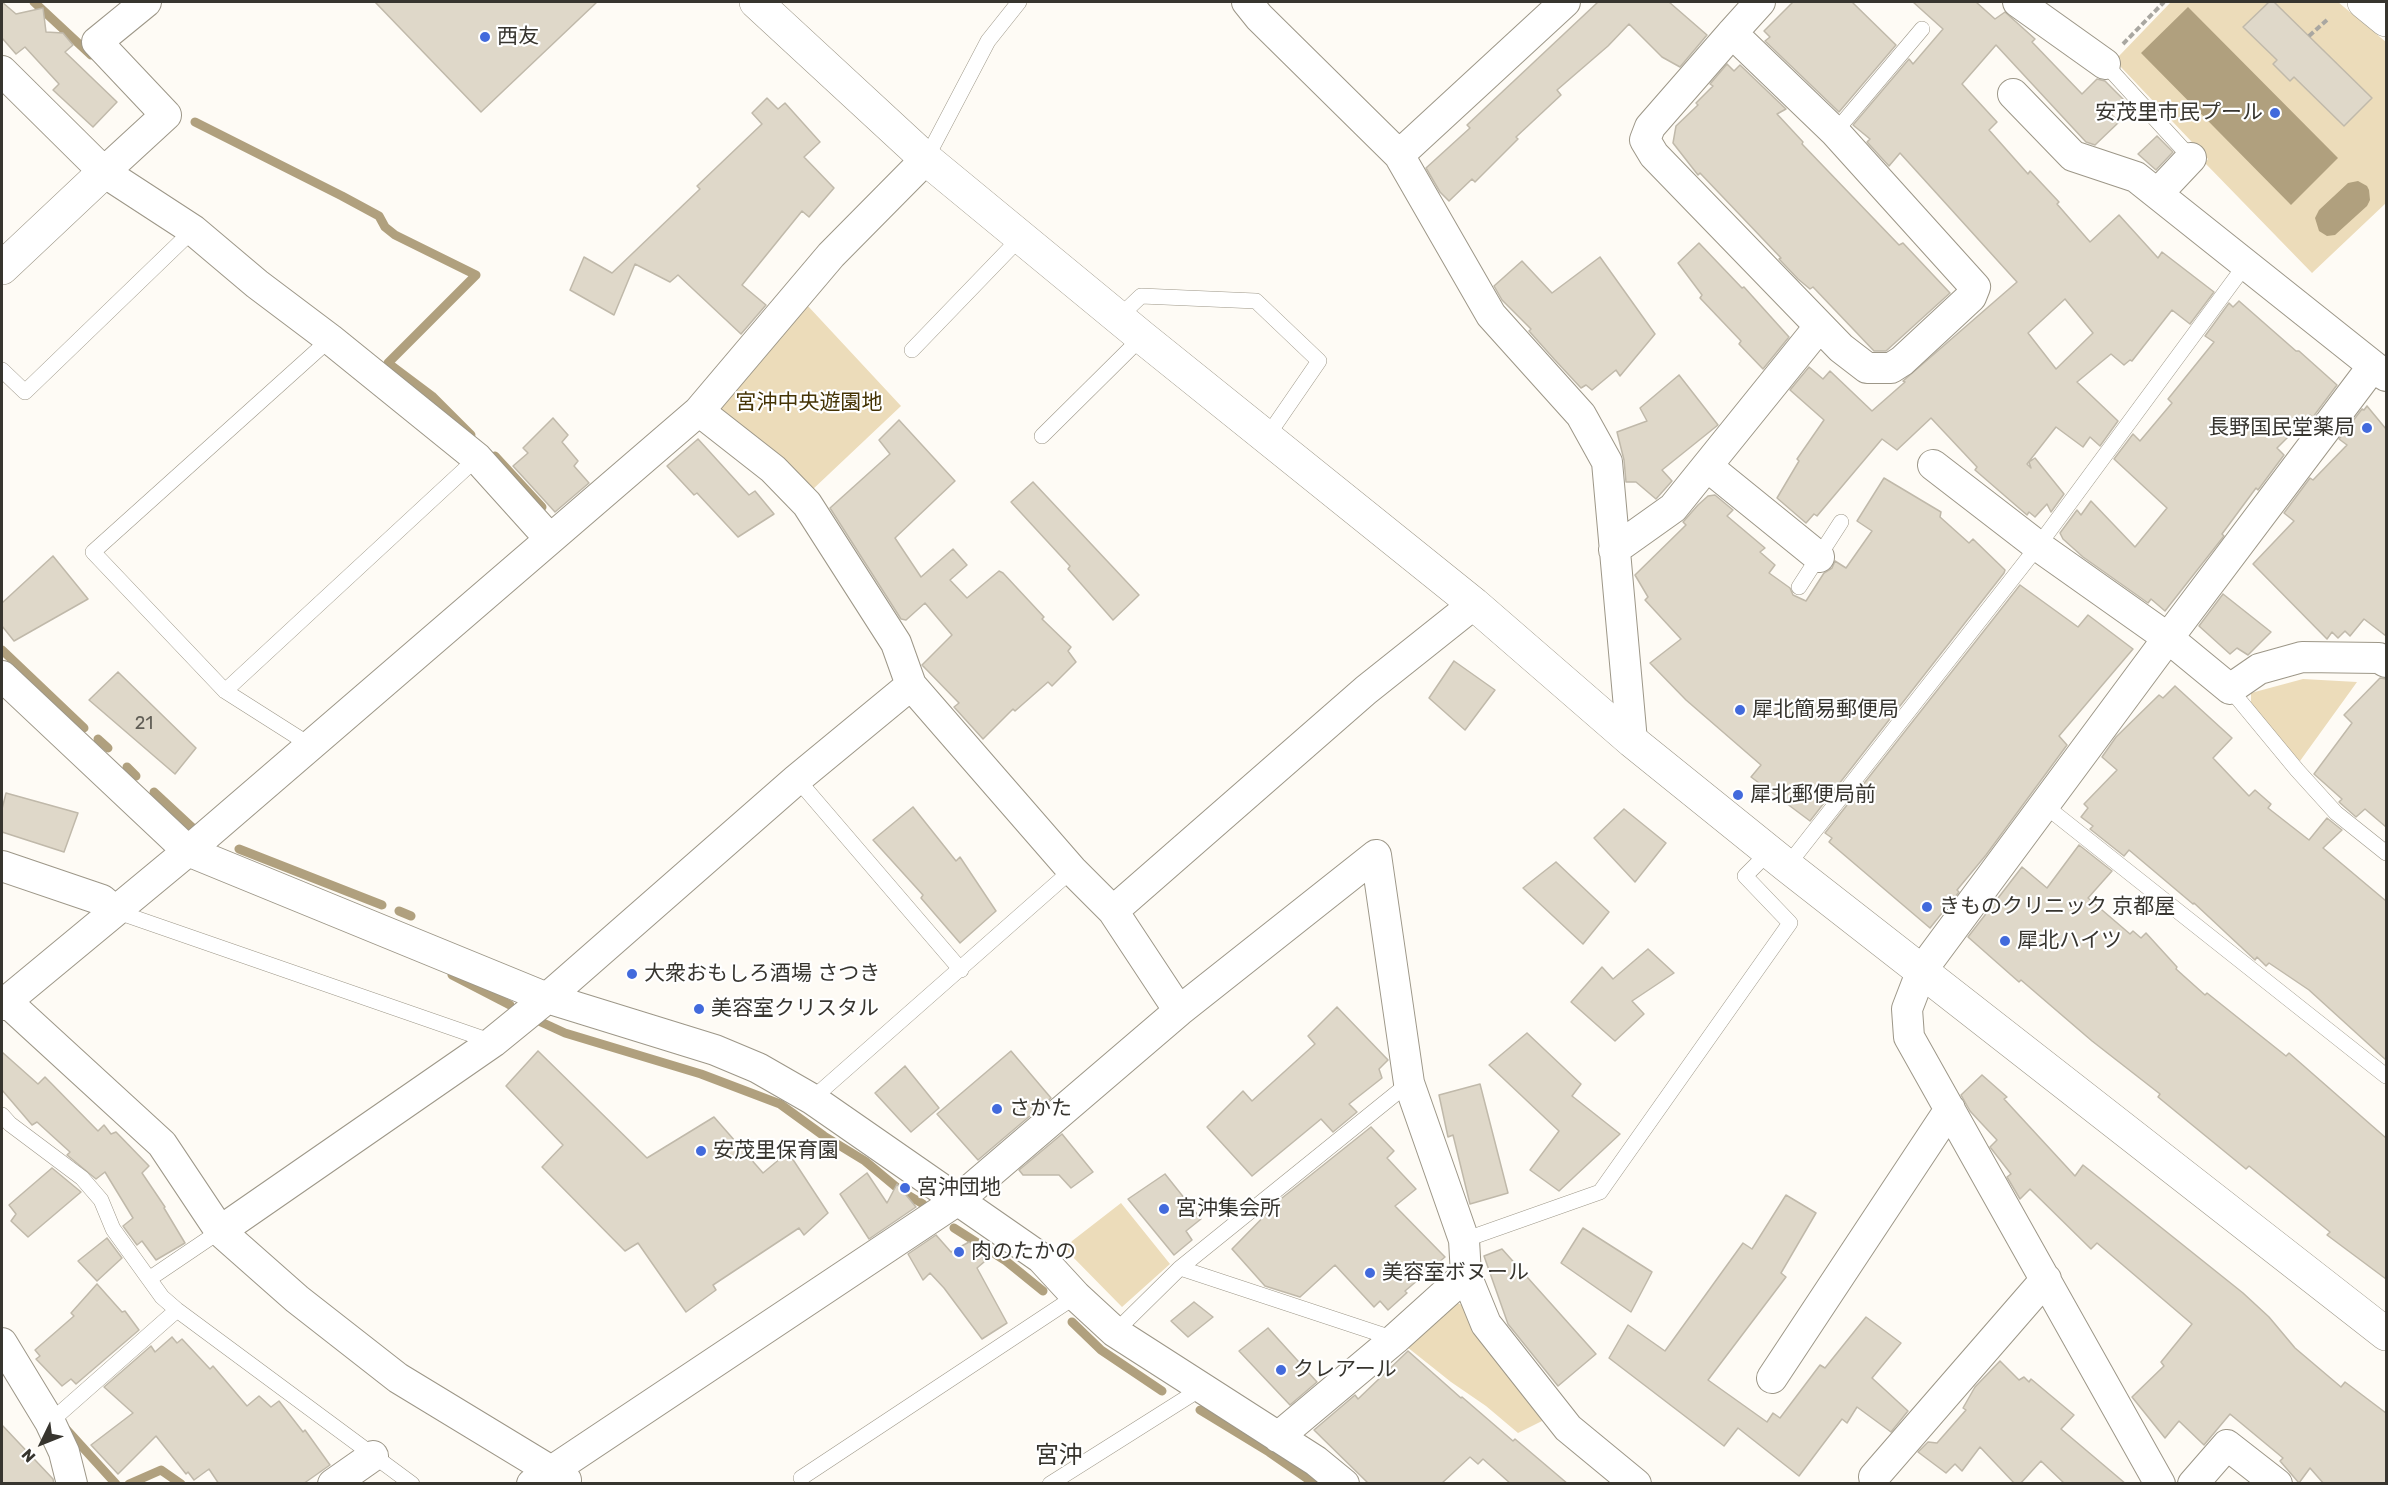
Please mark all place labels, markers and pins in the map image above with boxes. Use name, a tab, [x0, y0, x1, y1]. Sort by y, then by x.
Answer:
place label: 西友	[497, 24, 539, 50]
marker: 西友	[478, 30, 492, 44]
place label: 安茂里市民プール	[2095, 100, 2263, 126]
marker: 安茂里市民プール	[2268, 106, 2282, 120]
place label: 長野国民堂薬局	[2208, 415, 2355, 441]
marker: 長野国民堂薬局	[2360, 421, 2374, 435]
place label: 犀北簡易郵便局	[1752, 697, 1899, 723]
marker: 犀北簡易郵便局	[1733, 703, 1747, 717]
place label: 犀北郵便局前	[1750, 782, 1876, 808]
marker: 犀北郵便局前	[1731, 788, 1745, 802]
place label: きものクリニック 京都屋	[1939, 894, 2175, 920]
marker: きものクリニック 京都屋	[1920, 900, 1934, 914]
place label: 犀北ハイツ	[2017, 928, 2122, 954]
marker: 犀北ハイツ	[1998, 934, 2012, 948]
place label: 大衆おもしろ酒場 さつき	[644, 961, 880, 987]
marker: 大衆おもしろ酒場 さつき	[625, 967, 639, 981]
place label: 美容室クリスタル	[711, 996, 879, 1022]
marker: 美容室クリスタル	[692, 1002, 706, 1016]
place label: さかた	[1009, 1096, 1072, 1122]
marker: さかた	[990, 1102, 1004, 1116]
place label: 安茂里保育園	[713, 1138, 839, 1164]
marker: 安茂里保育園	[694, 1144, 708, 1158]
place label: 宮沖団地	[917, 1175, 1001, 1201]
marker: 宮沖団地	[898, 1181, 912, 1195]
place label: 宮沖集会所	[1176, 1196, 1281, 1222]
marker: 宮沖集会所	[1157, 1202, 1171, 1216]
place label: 肉のたかの	[971, 1239, 1076, 1265]
marker: 肉のたかの	[952, 1245, 966, 1259]
place label: 美容室ボヌール	[1382, 1260, 1529, 1286]
marker: 美容室ボヌール	[1363, 1266, 1377, 1280]
place label: クレアール	[1293, 1357, 1397, 1383]
marker: クレアール	[1274, 1363, 1288, 1377]

